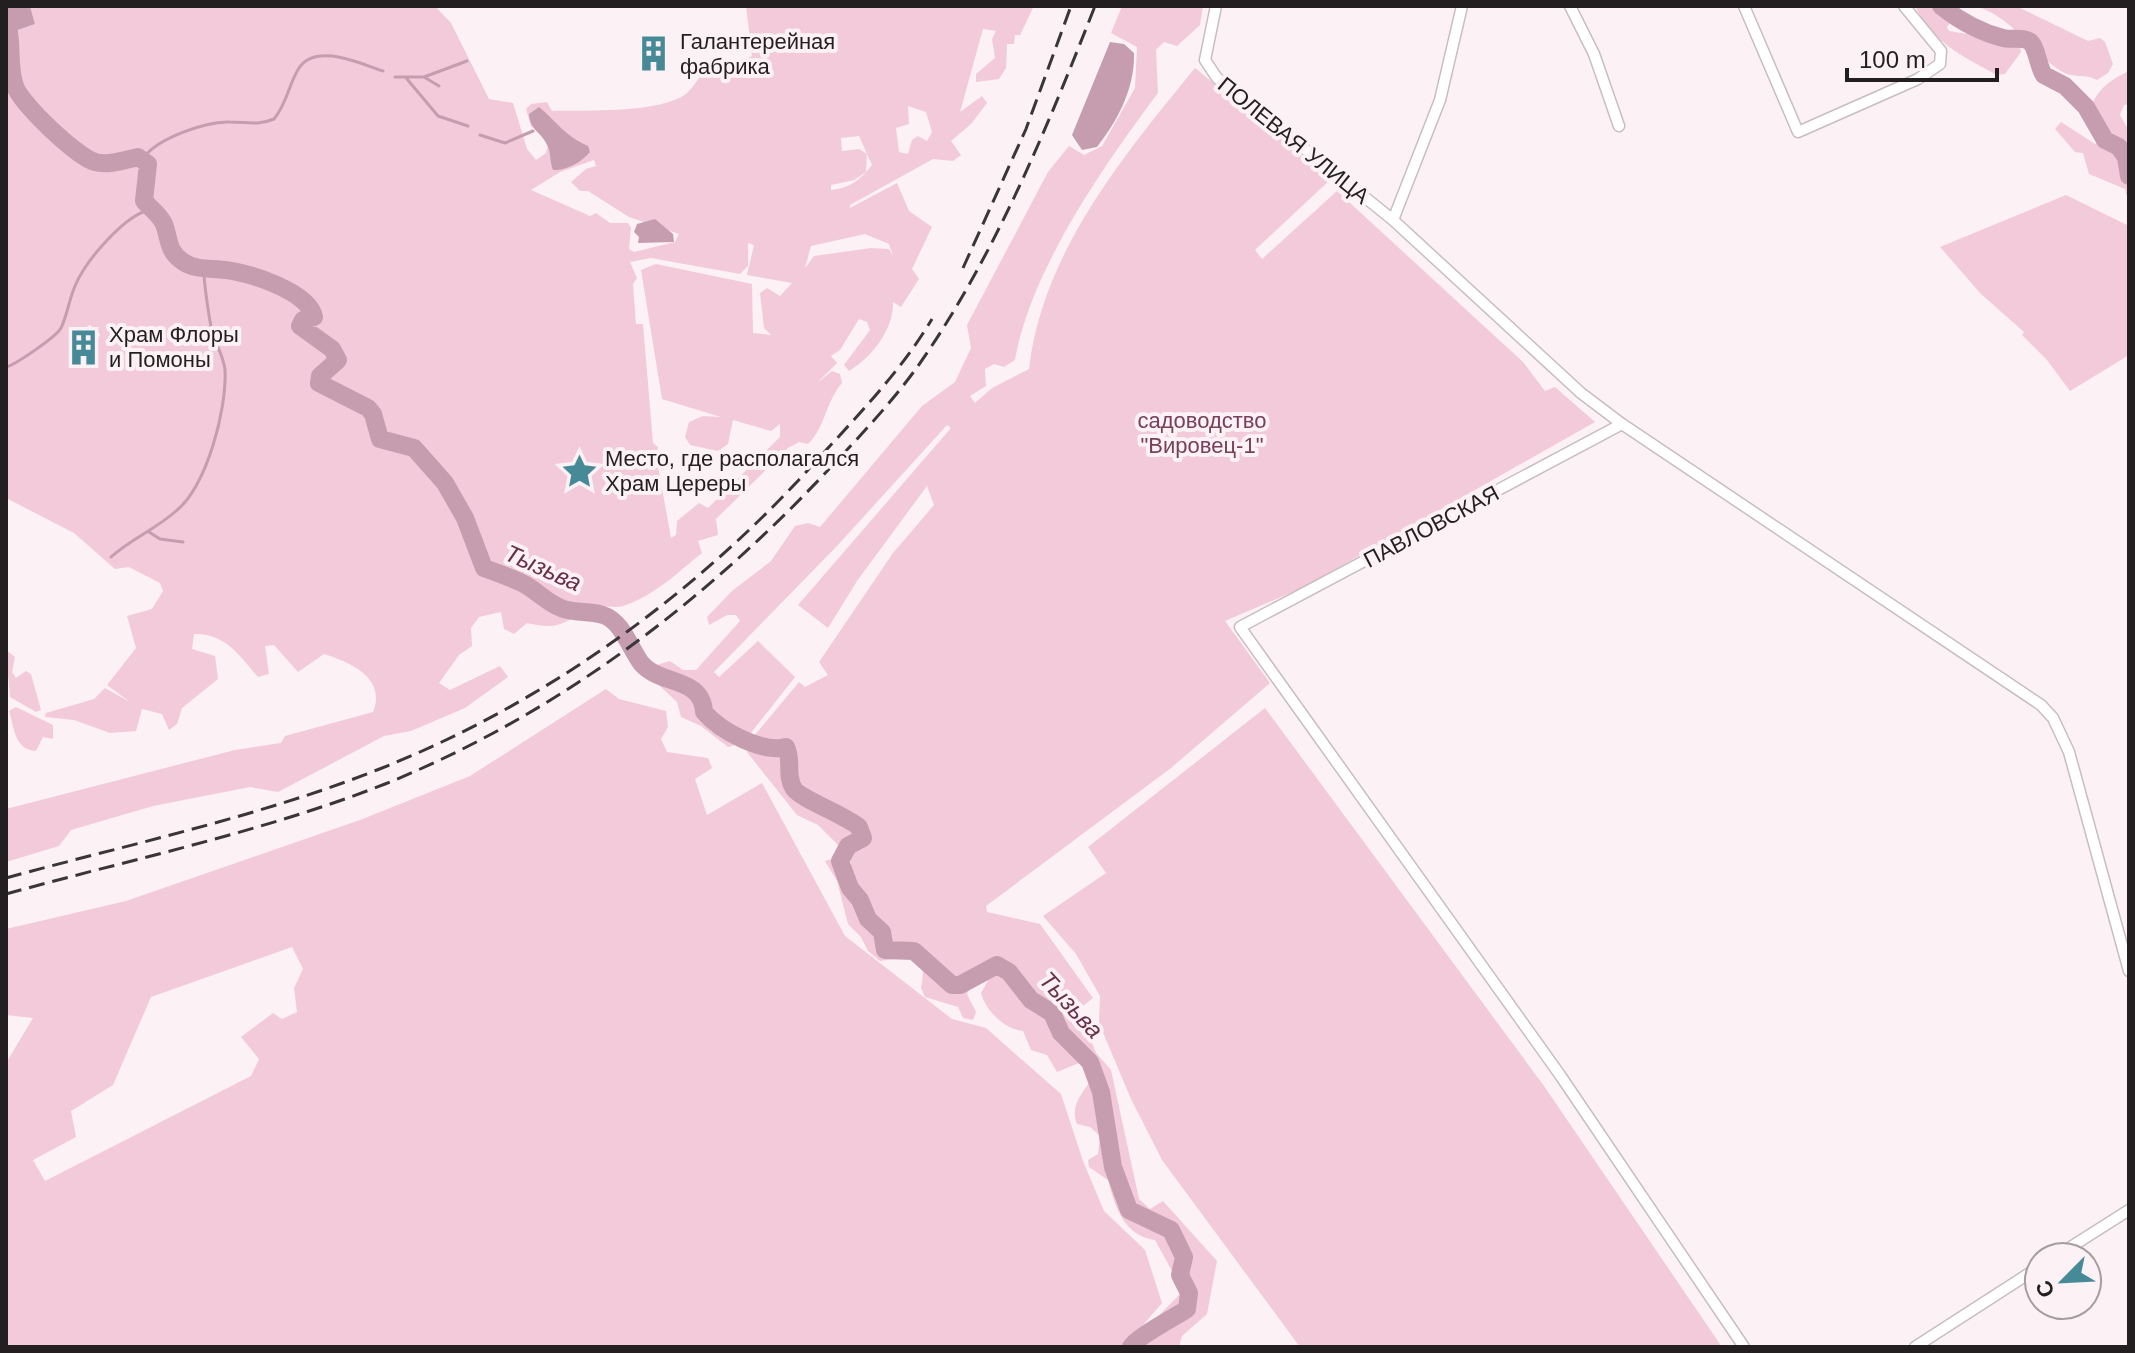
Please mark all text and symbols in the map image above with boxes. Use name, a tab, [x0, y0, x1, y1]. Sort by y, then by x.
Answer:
place label: Галантерейная фабрика	[680, 29, 835, 79]
scale bar	[1847, 32, 1997, 82]
building icon: Галантерейная фабрика	[635, 35, 673, 73]
text: 100 m	[1859, 46, 1926, 73]
street label: ПОЛЕВАЯ УЛИЦА	[1213, 72, 1374, 209]
place label: Храм Флоры и Помоны	[109, 322, 239, 372]
building icon: Храм Флоры и Помоны	[64, 328, 102, 366]
park label: садоводство "Вировец-1"	[1137, 408, 1267, 458]
place label: Место, где располагался Храм Цереры	[605, 446, 859, 496]
place icon: Место, где располагался Храм Цереры	[560, 452, 598, 490]
street label: ПАВЛОВСКАЯ	[1359, 480, 1503, 573]
water label: Тызьва	[501, 539, 586, 596]
water label: Тызьва	[1034, 966, 1109, 1043]
north arrow	[2023, 1241, 2103, 1321]
text: С	[2030, 1276, 2060, 1301]

